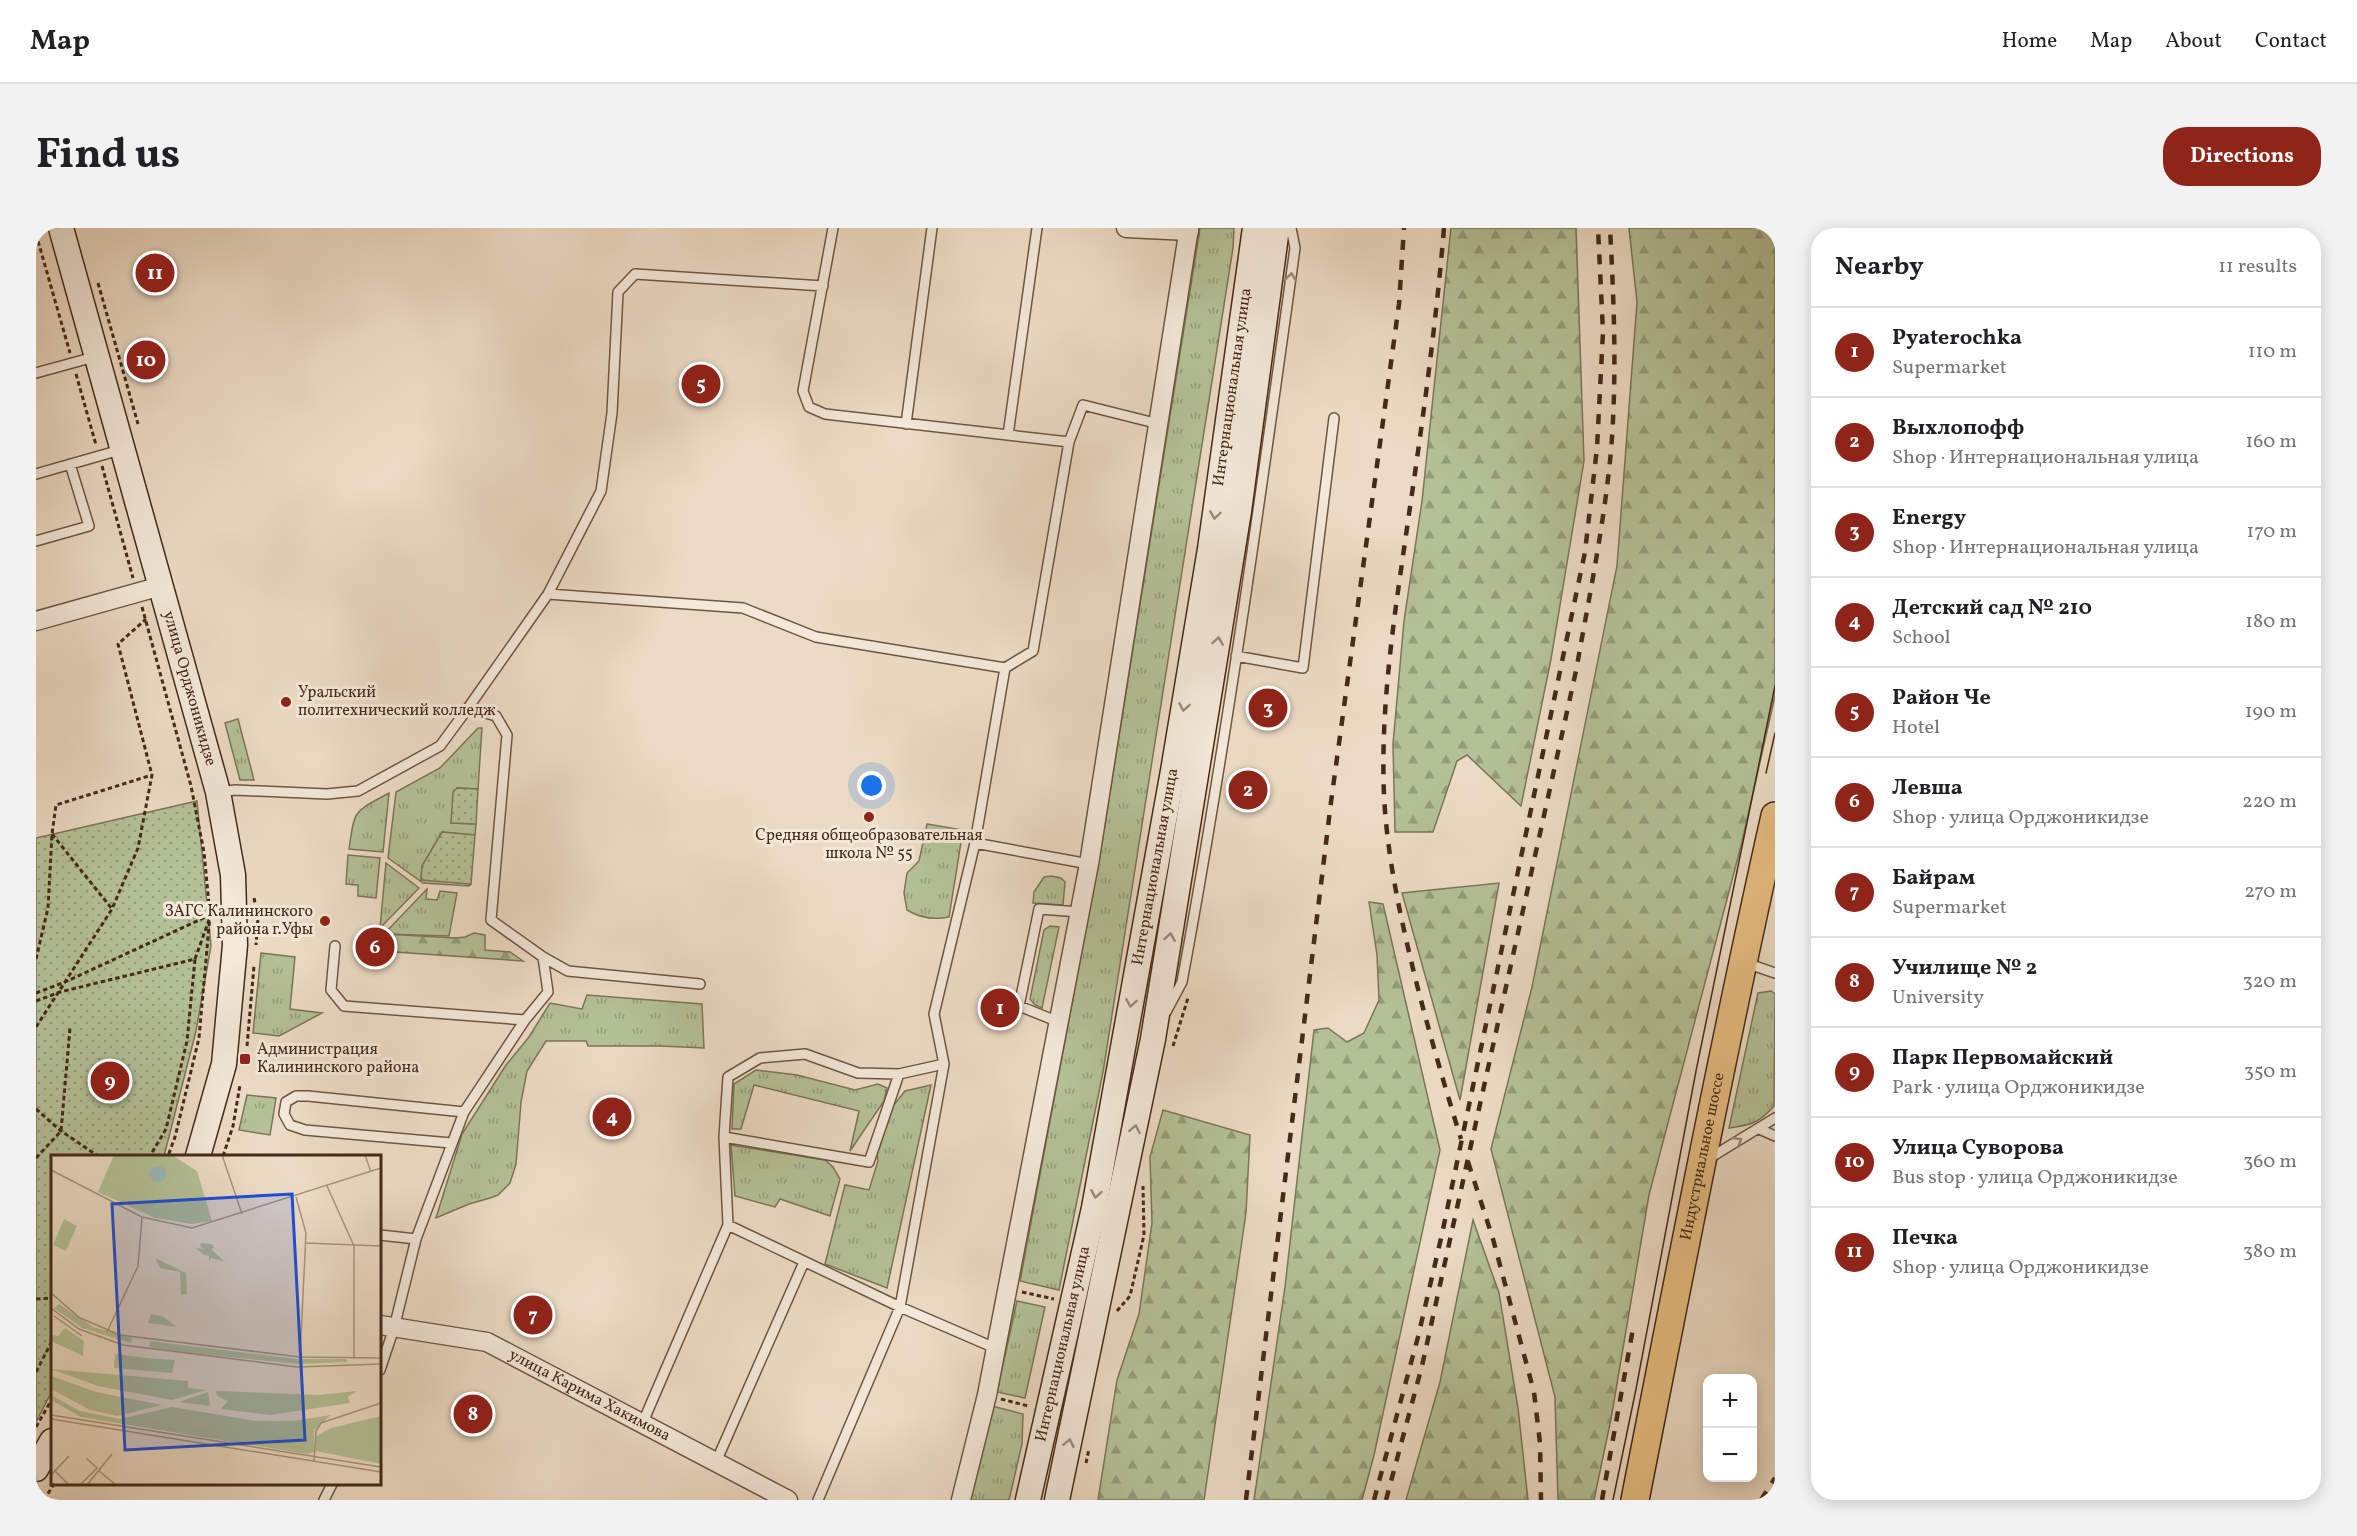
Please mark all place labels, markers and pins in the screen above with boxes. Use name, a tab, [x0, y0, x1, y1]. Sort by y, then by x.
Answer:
pin: 11	[136, 250, 174, 296]
pin: 10	[126, 338, 166, 382]
pin: 5	[682, 362, 720, 406]
place label: Уральский политехнический колледж	[298, 682, 496, 722]
pin: 3	[1248, 686, 1288, 730]
marker: Уральский политехнический колледж	[279, 695, 293, 709]
pin: 2	[1228, 768, 1268, 812]
marker: Средняя общеобразовательная школа № 55	[862, 810, 876, 824]
place label: Средняя общеобразовательная школа № 55	[755, 825, 983, 865]
place label: ЗАГС Калининского района г.Уфы	[165, 901, 313, 941]
marker: ЗАГС Калининского района г.Уфы	[318, 914, 332, 928]
pin: 6	[356, 924, 394, 970]
pin: 1	[980, 986, 1020, 1030]
place label: Администрация Калининского района	[257, 1039, 419, 1079]
marker: Администрация Калининского района	[238, 1052, 252, 1066]
pin: 9	[90, 1058, 130, 1104]
pin: 4	[592, 1094, 632, 1140]
pin: 7	[514, 1292, 552, 1338]
pin: 8	[454, 1392, 492, 1436]

